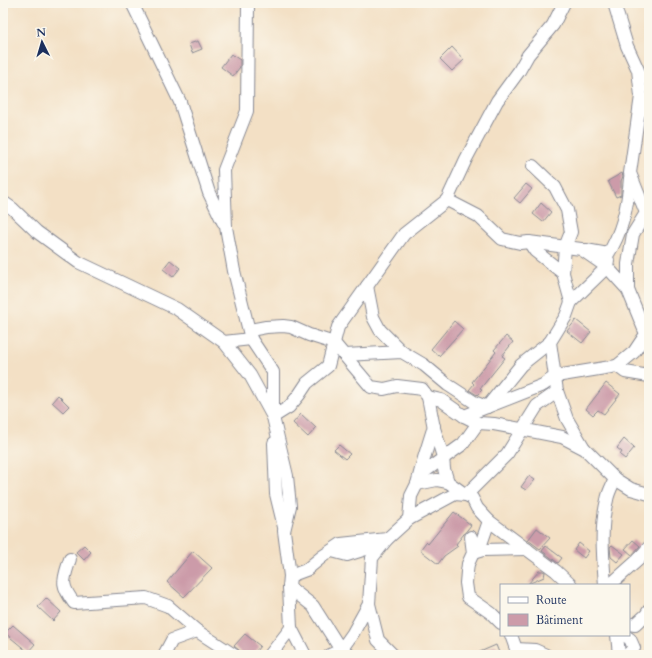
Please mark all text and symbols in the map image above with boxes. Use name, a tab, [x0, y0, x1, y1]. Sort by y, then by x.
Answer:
north arrow	[22, 22, 62, 62]
text: N	[36, 25, 47, 40]
legend	[500, 584, 630, 636]
text: Route	[536, 592, 567, 608]
text: Bâtiment	[536, 612, 583, 628]

